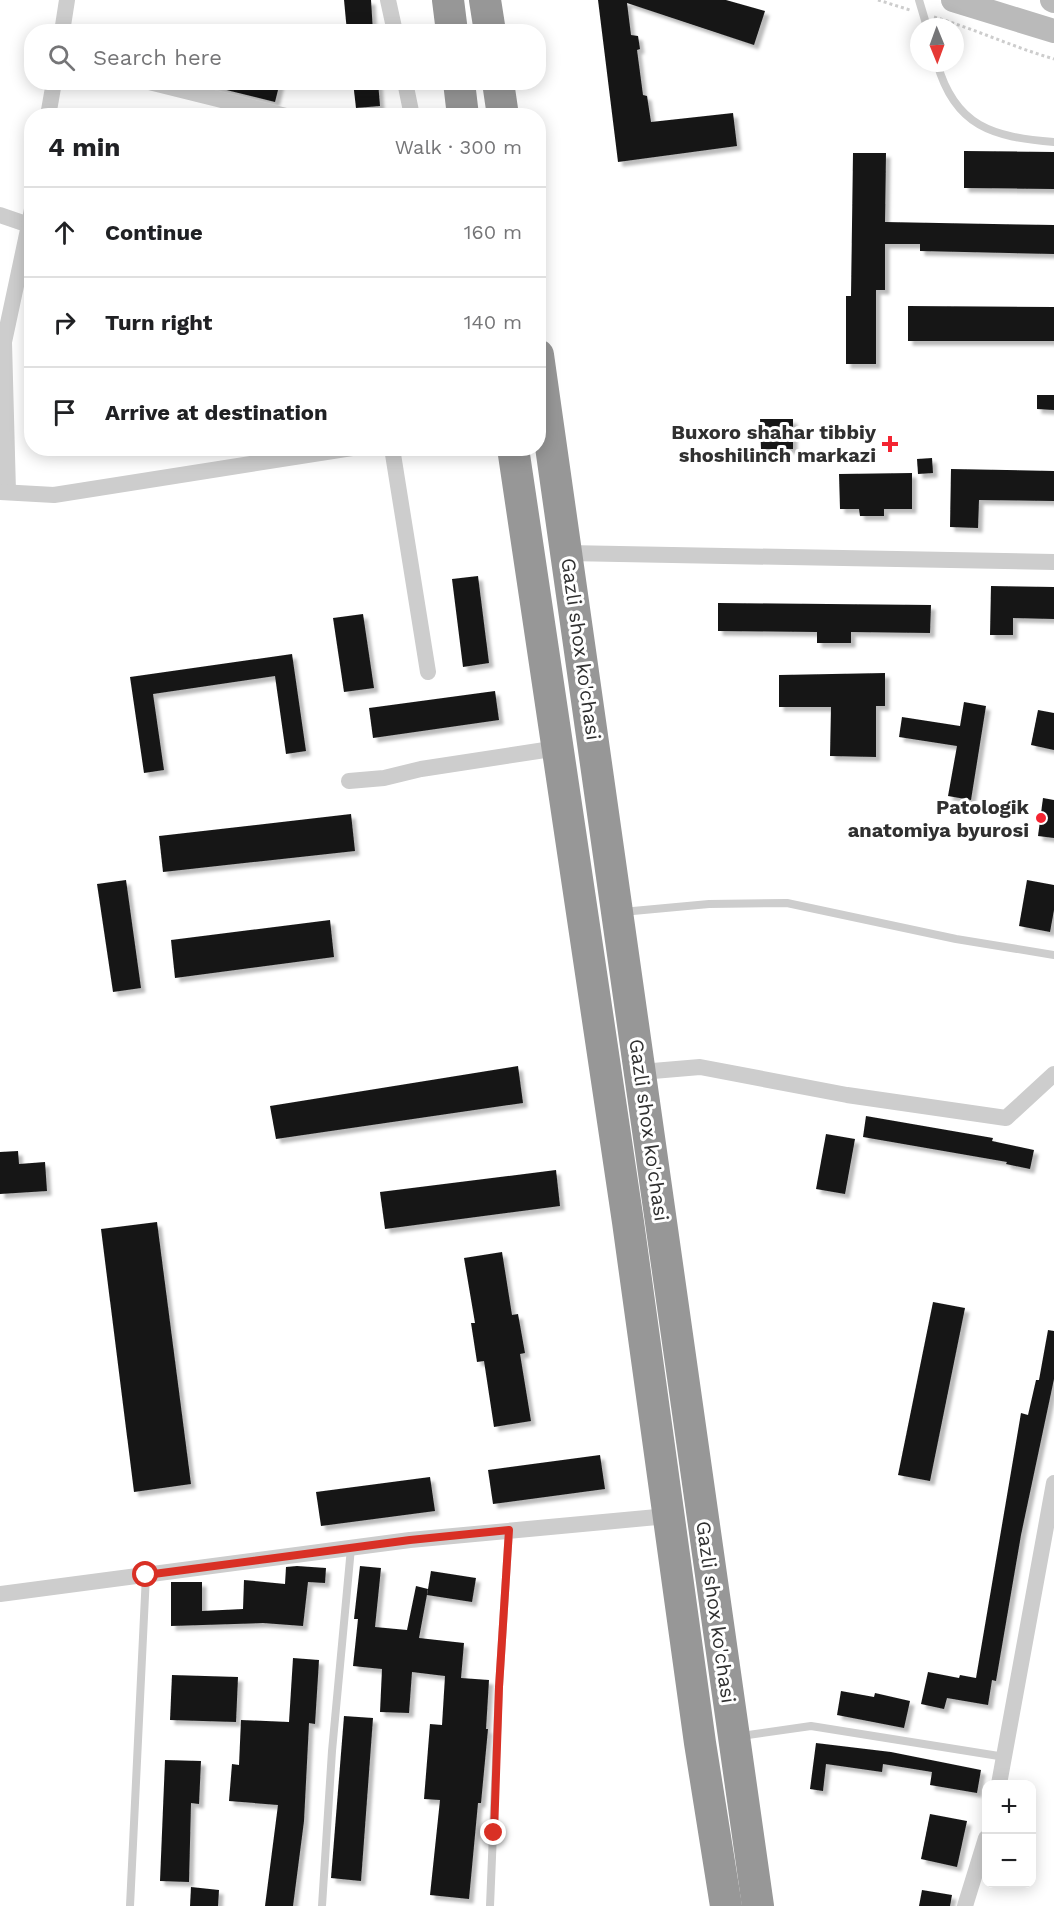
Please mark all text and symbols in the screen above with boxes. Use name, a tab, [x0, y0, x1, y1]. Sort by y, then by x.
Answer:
north arrow	[910, 18, 964, 72]
search box	[24, 24, 546, 90]
icon: search	[45, 41, 78, 74]
text: Search here	[93, 45, 222, 70]
text: 4 min	[48, 132, 120, 162]
text: Walk · 300 m	[395, 135, 522, 159]
icon: ahead	[48, 216, 81, 249]
text: Continue	[105, 220, 203, 245]
text: 160 m	[464, 220, 522, 244]
icon: right	[48, 306, 81, 339]
text: Turn right	[105, 310, 212, 335]
text: 140 m	[464, 310, 522, 334]
icon: arrive	[48, 396, 81, 429]
text: Arrive at destination	[105, 400, 328, 425]
place label: Buxoro shahar tibbiy shoshilinch markazi	[671, 420, 877, 467]
marker: Buxoro shahar tibbiy shoshilinch markazi	[881, 435, 899, 453]
street label: Gazli shox ko'chasi	[556, 556, 606, 742]
place label: Patologik anatomiya byurosi	[848, 795, 1030, 842]
marker: Patologik anatomiya byurosi	[1034, 811, 1048, 825]
street label: Gazli shox ko'chasi	[624, 1037, 674, 1223]
street label: Gazli shox ko'chasi	[691, 1519, 741, 1705]
route start	[132, 1561, 158, 1587]
map controls	[982, 1780, 1036, 1888]
button: +	[982, 1780, 1036, 1834]
route end	[480, 1819, 506, 1845]
button: −	[982, 1834, 1036, 1888]

